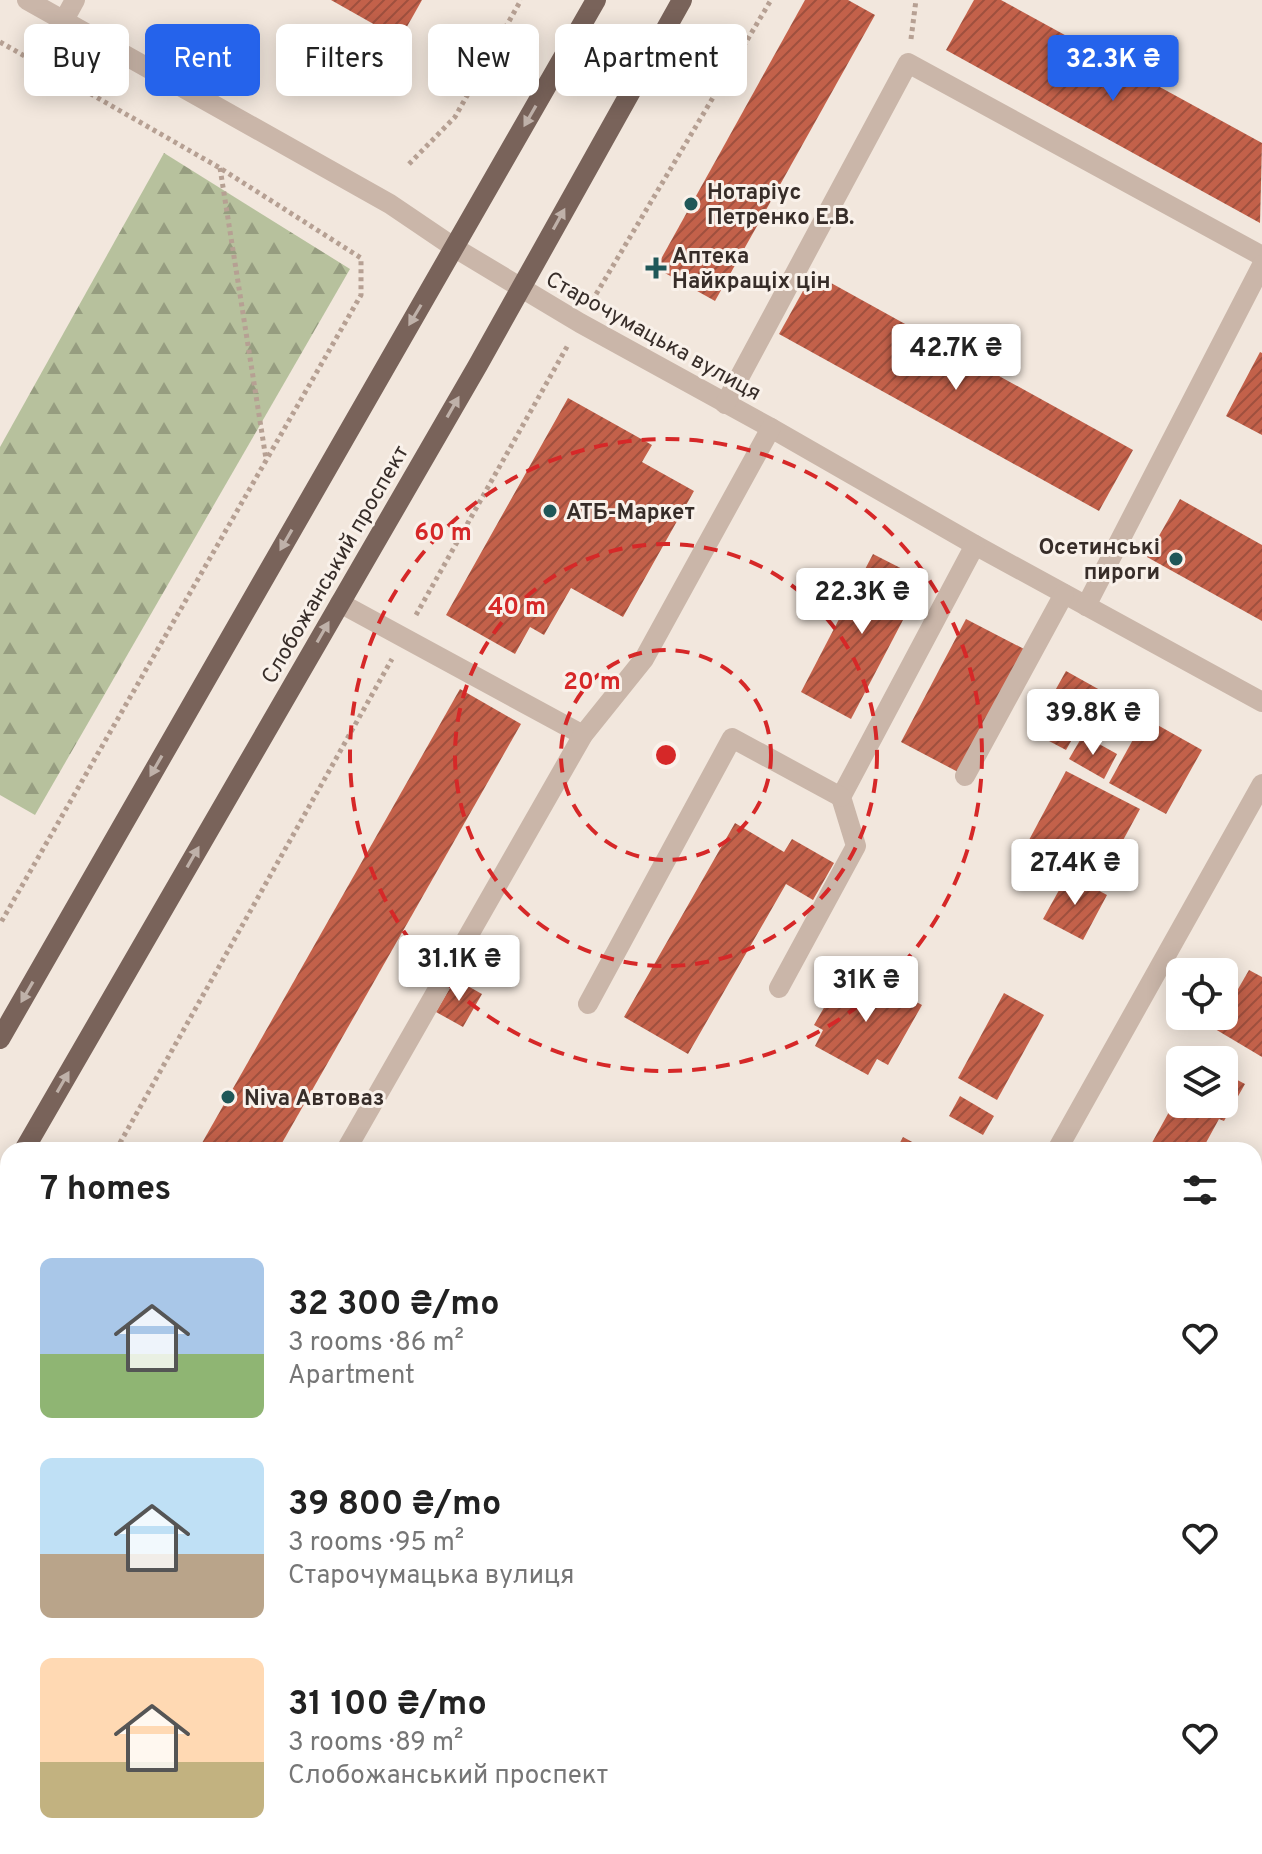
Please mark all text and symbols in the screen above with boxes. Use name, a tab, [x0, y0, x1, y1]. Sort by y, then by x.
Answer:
chip: Buy	[24, 24, 129, 96]
chip: Rent	[145, 24, 260, 96]
chip: Filters	[276, 24, 412, 96]
chip: New	[428, 24, 539, 96]
chip: Apartment	[555, 24, 747, 96]
pin: 32.3K ₴	[1039, 35, 1187, 103]
text: 32.3K ₴	[1066, 44, 1160, 77]
one-way arrow	[523, 105, 537, 127]
place label: Нотаріус Петренко Е.В.	[707, 180, 854, 232]
marker: Нотаріус Петренко Е.В.	[682, 195, 700, 213]
one-way arrow	[552, 208, 566, 230]
place label: Аптека Найкращiх цiн	[672, 244, 830, 296]
marker: Аптека Найкращiх цiн	[647, 259, 665, 277]
street label: Старочумацька вулиця	[540, 267, 765, 408]
one-way arrow	[408, 304, 422, 326]
pin: 42.7K ₴	[882, 324, 1030, 392]
text: 42.7K ₴	[910, 333, 1002, 366]
one-way arrow	[446, 396, 460, 418]
street label: Слобожанський проспект	[257, 441, 416, 689]
place label: АТБ-Маркет	[566, 500, 695, 527]
marker: АТБ-Маркет	[541, 502, 559, 520]
text: 60 m	[414, 519, 472, 549]
one-way arrow	[279, 529, 293, 552]
place label: Осетинські пироги	[1039, 535, 1160, 587]
marker: Осетинські пироги	[1167, 550, 1185, 568]
pin: 22.3K ₴	[788, 568, 936, 636]
text: 22.3K ₴	[814, 577, 910, 610]
text: 40 m	[488, 593, 546, 623]
one-way arrow	[316, 621, 330, 643]
text: 20 m	[563, 668, 621, 698]
pin: 39.8K ₴	[1019, 689, 1167, 757]
text: 39.8K ₴	[1045, 698, 1141, 731]
centre of rings	[652, 741, 680, 769]
one-way arrow	[149, 755, 163, 777]
pin: 27.4K ₴	[1001, 839, 1149, 907]
one-way arrow	[186, 846, 200, 868]
text: 27.4K ₴	[1029, 848, 1121, 881]
pin: 31.1K ₴	[385, 935, 533, 1003]
text: 31.1K ₴	[417, 944, 501, 977]
pin: 31K ₴	[810, 956, 922, 1024]
map controls	[1166, 958, 1238, 1118]
button: locate	[1166, 958, 1238, 1030]
text: 31K ₴	[832, 965, 900, 998]
one-way arrow	[20, 981, 34, 1003]
button: layers	[1166, 1046, 1238, 1118]
one-way arrow	[56, 1071, 70, 1094]
place label: Niva Автоваз	[244, 1086, 384, 1113]
marker: Niva Автоваз	[219, 1088, 237, 1106]
icon: filters	[1178, 1168, 1222, 1212]
text: 7 homes	[40, 1169, 171, 1212]
text: 32 300 ₴/mo	[288, 1284, 500, 1327]
icon: home	[104, 1290, 200, 1386]
icon: heart	[1178, 1316, 1222, 1360]
text: 3 rooms · 86 m²	[288, 1327, 464, 1360]
text: Apartment	[288, 1360, 415, 1393]
text: 39 800 ₴/mo	[288, 1484, 501, 1527]
icon: home	[104, 1490, 200, 1586]
icon: heart	[1178, 1516, 1222, 1560]
text: 3 rooms · 95 m²	[288, 1527, 464, 1560]
text: Старочумацька вулиця	[288, 1560, 574, 1593]
text: 31 100 ₴/mo	[288, 1684, 487, 1727]
icon: home	[104, 1690, 200, 1786]
icon: heart	[1178, 1716, 1222, 1760]
text: 3 rooms · 89 m²	[288, 1727, 463, 1760]
text: Слобожанський проспект	[288, 1760, 608, 1793]

